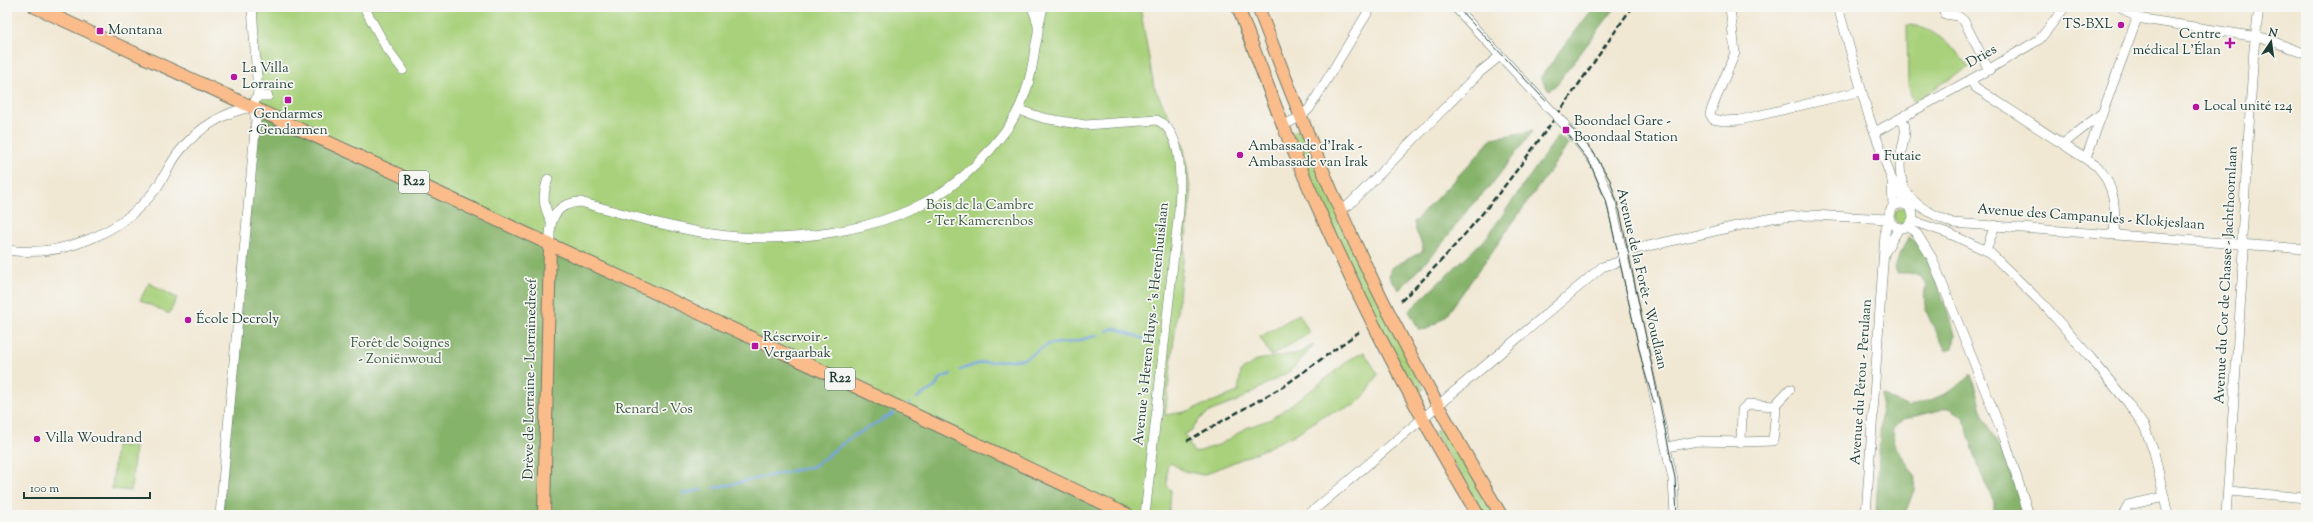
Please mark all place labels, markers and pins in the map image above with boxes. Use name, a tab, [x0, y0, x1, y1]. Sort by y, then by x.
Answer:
place label: TS-BXL	[2063, 15, 2114, 35]
marker: TS-BXL	[2116, 20, 2126, 30]
place label: Montana	[108, 21, 163, 41]
place label: Centre médical L'Élan	[2133, 25, 2221, 61]
marker: Montana	[95, 26, 105, 36]
marker: Centre médical L'Élan	[2224, 37, 2236, 49]
place label: La Villa Lorraine	[242, 59, 294, 95]
marker: La Villa Lorraine	[229, 72, 239, 82]
marker: Gendarmes - Gendarmen	[283, 95, 293, 105]
place label: Local unité 124	[2204, 97, 2293, 117]
marker: Local unité 124	[2191, 102, 2201, 112]
place label: Gendarmes - Gendarmen	[248, 105, 328, 141]
place label: Boondael Gare - Boondaal Station	[1574, 112, 1678, 148]
marker: Boondael Gare - Boondaal Station	[1561, 125, 1571, 135]
place label: Ambassade d'Irak - Ambassade van Irak	[1248, 137, 1369, 173]
place label: Futaie	[1884, 147, 1921, 167]
marker: Ambassade d'Irak - Ambassade van Irak	[1235, 150, 1245, 160]
marker: Futaie	[1871, 152, 1881, 162]
place label: École Decroly	[196, 310, 279, 330]
marker: École Decroly	[183, 315, 193, 325]
place label: Réservoir - Vergaarbak	[763, 328, 831, 364]
marker: Réservoir - Vergaarbak	[750, 341, 760, 351]
place label: Villa Woudrand	[45, 429, 142, 449]
marker: Villa Woudrand	[32, 434, 42, 444]

